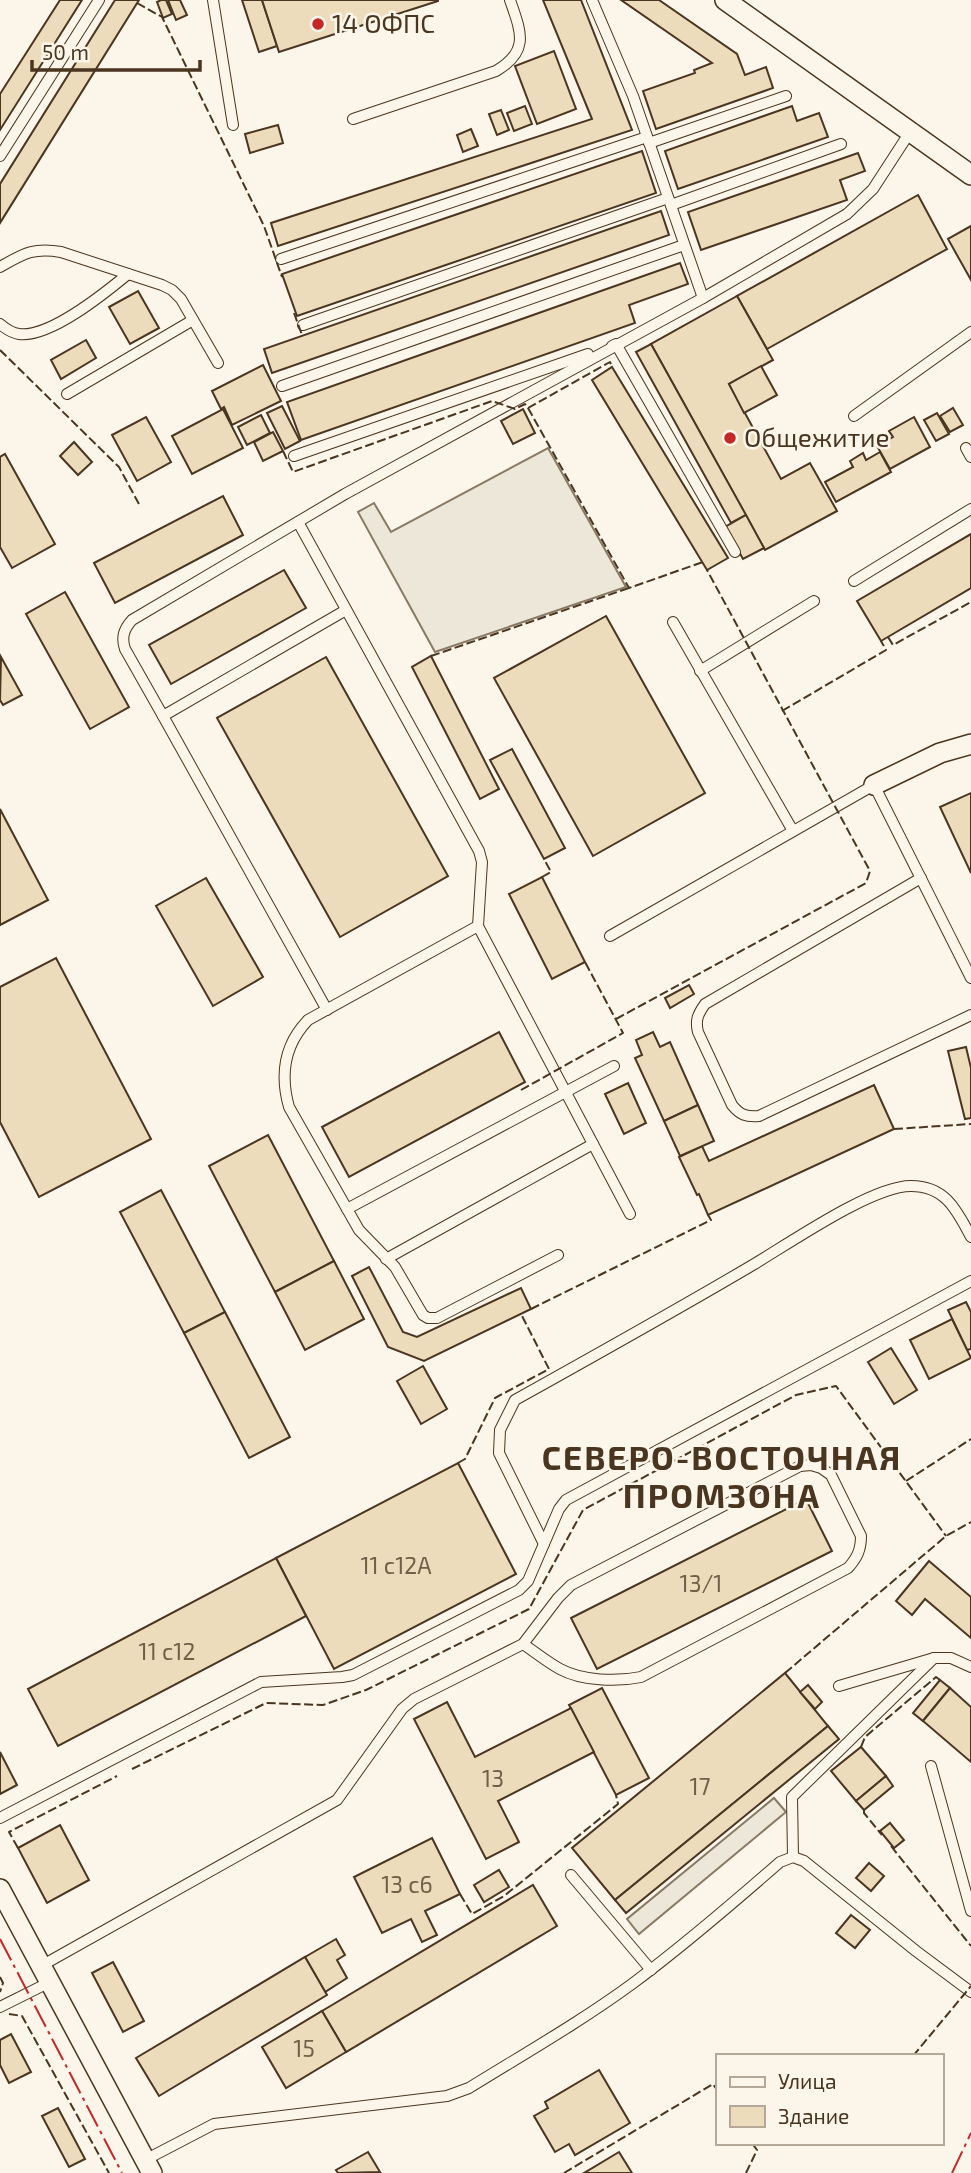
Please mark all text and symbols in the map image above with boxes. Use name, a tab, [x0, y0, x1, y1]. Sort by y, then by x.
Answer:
place label: 14 ОФПС	[332, 7, 435, 38]
marker: 14 ОФПС	[310, 16, 326, 32]
scale bar	[32, 28, 200, 72]
text: 50 m	[42, 39, 89, 64]
place label: Общежитие	[744, 421, 889, 452]
marker: Общежитие	[722, 430, 738, 446]
district label: СЕВЕРО-ВОСТОЧНАЯ ПРОМЗОНА	[542, 1437, 902, 1515]
house number: 11 с12А	[360, 1551, 432, 1579]
house number: 13/1	[680, 1569, 723, 1597]
house number: 11 с12	[139, 1637, 195, 1665]
house number: 13	[482, 1764, 504, 1792]
house number: 17	[690, 1772, 711, 1800]
house number: 13 с6	[381, 1870, 433, 1898]
house number: 15	[293, 2034, 315, 2062]
legend	[716, 2054, 943, 2145]
text: Улица	[778, 2068, 837, 2093]
text: Здание	[778, 2103, 849, 2128]

